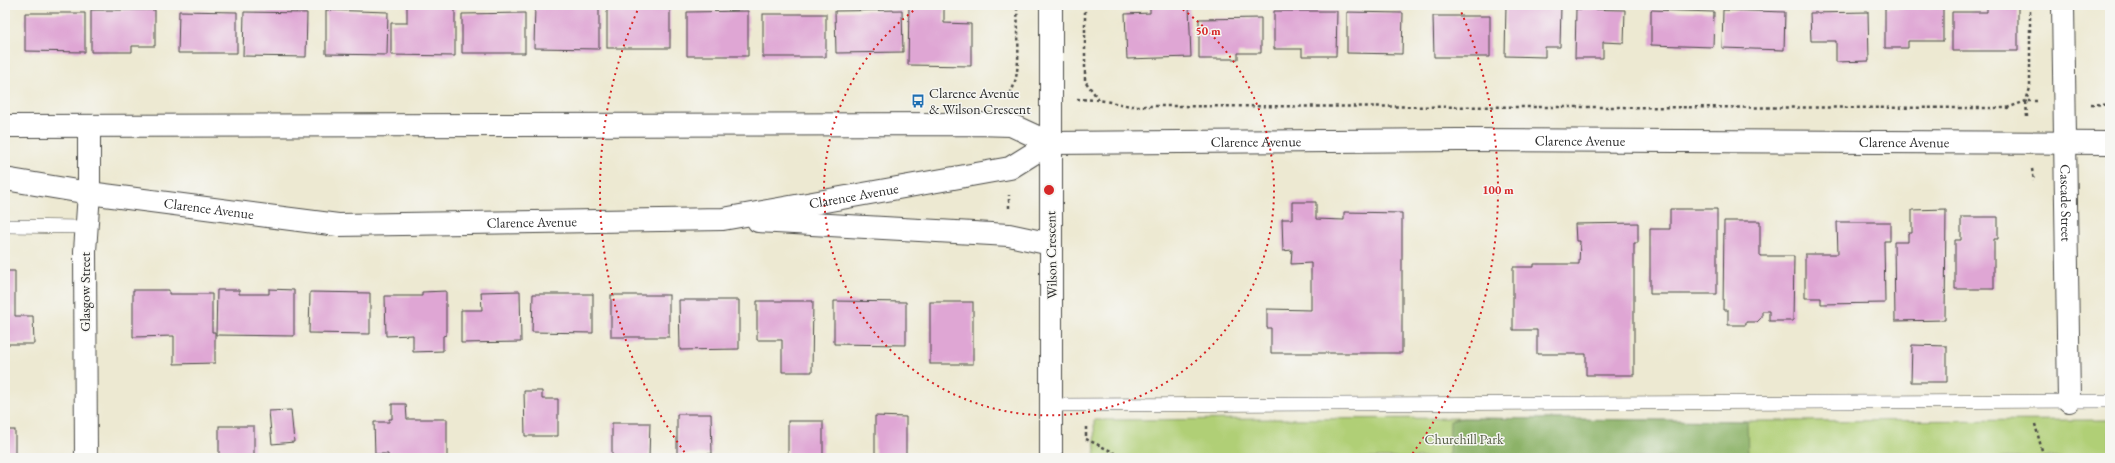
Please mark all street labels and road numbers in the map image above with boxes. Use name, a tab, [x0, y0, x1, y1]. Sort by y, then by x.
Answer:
street label: Clarence Avenue	[1535, 131, 1626, 150]
street label: Clarence Avenue	[1211, 132, 1302, 151]
street label: Clarence Avenue	[1859, 133, 1950, 151]
street label: Cascade Street	[2056, 164, 2076, 242]
street label: Clarence Avenue	[808, 179, 900, 213]
street label: Clarence Avenue	[163, 194, 255, 223]
street label: Wilson Crescent	[1041, 210, 1061, 299]
street label: Clarence Avenue	[486, 212, 578, 232]
street label: Glasgow Street	[76, 252, 94, 332]

